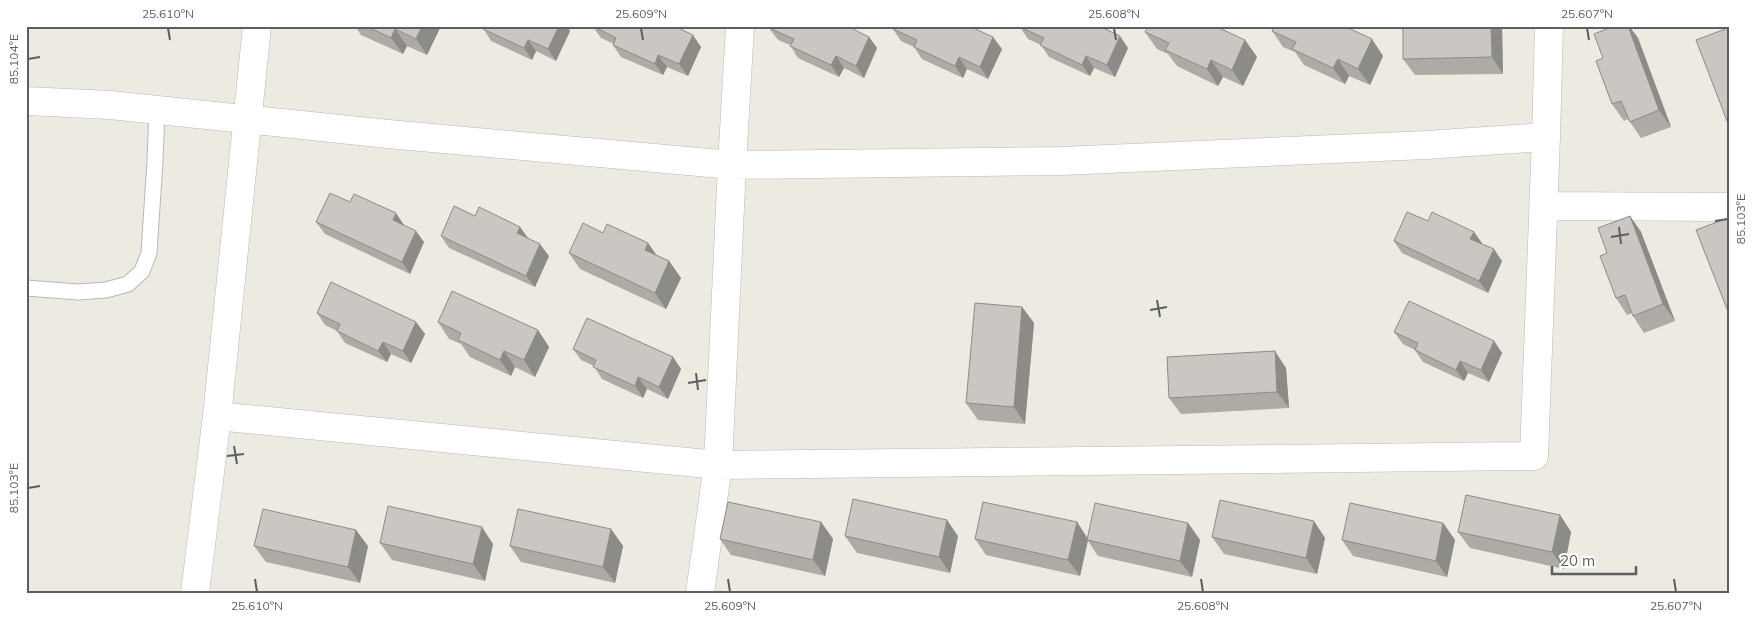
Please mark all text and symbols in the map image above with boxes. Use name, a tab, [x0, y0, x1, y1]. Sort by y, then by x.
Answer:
text: 25.610°N	[142, 6, 194, 21]
text: 25.609°N	[615, 6, 667, 21]
text: 25.608°N	[1088, 6, 1140, 21]
text: 25.607°N	[1561, 6, 1613, 21]
text: 85.104°E	[6, 34, 21, 84]
text: 85.103°E	[1733, 194, 1748, 244]
text: 85.103°E	[6, 463, 21, 513]
scale bar	[1552, 544, 1636, 576]
text: 20 m	[1560, 551, 1595, 570]
text: 25.610°N	[231, 598, 283, 613]
text: 25.609°N	[704, 598, 756, 613]
text: 25.608°N	[1177, 598, 1229, 613]
text: 25.607°N	[1650, 598, 1702, 613]

